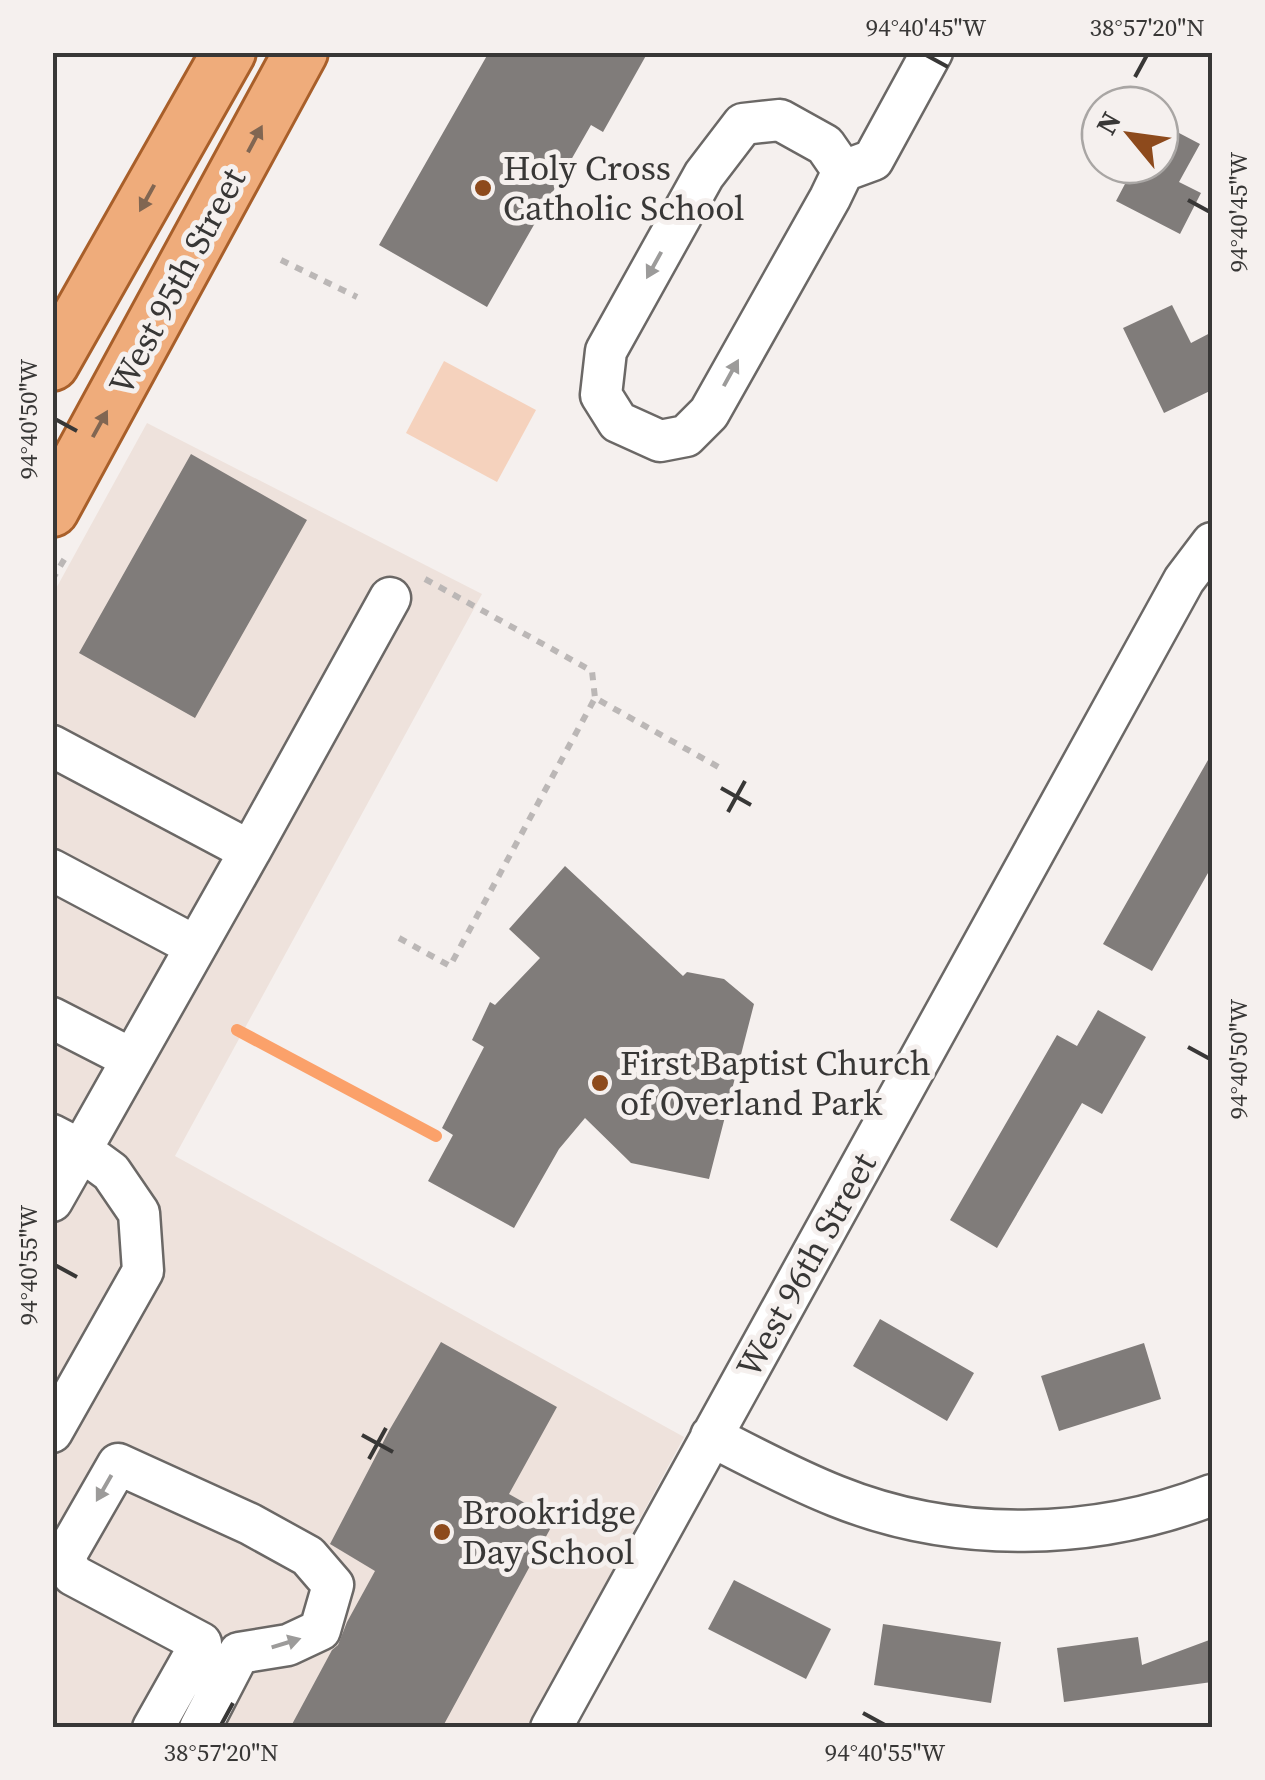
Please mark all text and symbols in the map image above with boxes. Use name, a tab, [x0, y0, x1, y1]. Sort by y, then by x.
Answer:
text: 94°40'45"W	[866, 10, 986, 44]
text: 38°57'20"N	[1089, 10, 1205, 44]
north arrow	[1080, 85, 1180, 185]
text: N	[1087, 105, 1130, 141]
one-way arrow	[246, 124, 263, 153]
place label: Holy Cross Catholic School	[503, 144, 744, 232]
text: 94°40'45"W	[1221, 152, 1255, 272]
street label: West 95th Street	[97, 159, 257, 403]
marker: Holy Cross Catholic School	[472, 177, 494, 199]
one-way arrow	[138, 184, 155, 213]
one-way arrow	[645, 251, 663, 279]
text: 94°40'50"W	[11, 359, 45, 479]
one-way arrow	[722, 359, 739, 388]
one-way arrow	[91, 410, 108, 439]
text: 94°40'50"W	[1221, 999, 1255, 1119]
place label: First Baptist Church of Overland Park	[620, 1039, 931, 1127]
marker: First Baptist Church of Overland Park	[589, 1072, 611, 1094]
street label: West 96th Street	[724, 1144, 888, 1386]
text: 94°40'55"W	[11, 1205, 45, 1325]
one-way arrow	[96, 1474, 113, 1503]
place label: Brookridge Day School	[462, 1488, 636, 1576]
marker: Brookridge Day School	[431, 1521, 453, 1543]
one-way arrow	[272, 1635, 302, 1650]
text: 38°57'20"N	[163, 1735, 279, 1769]
text: 94°40'55"W	[825, 1735, 945, 1769]

